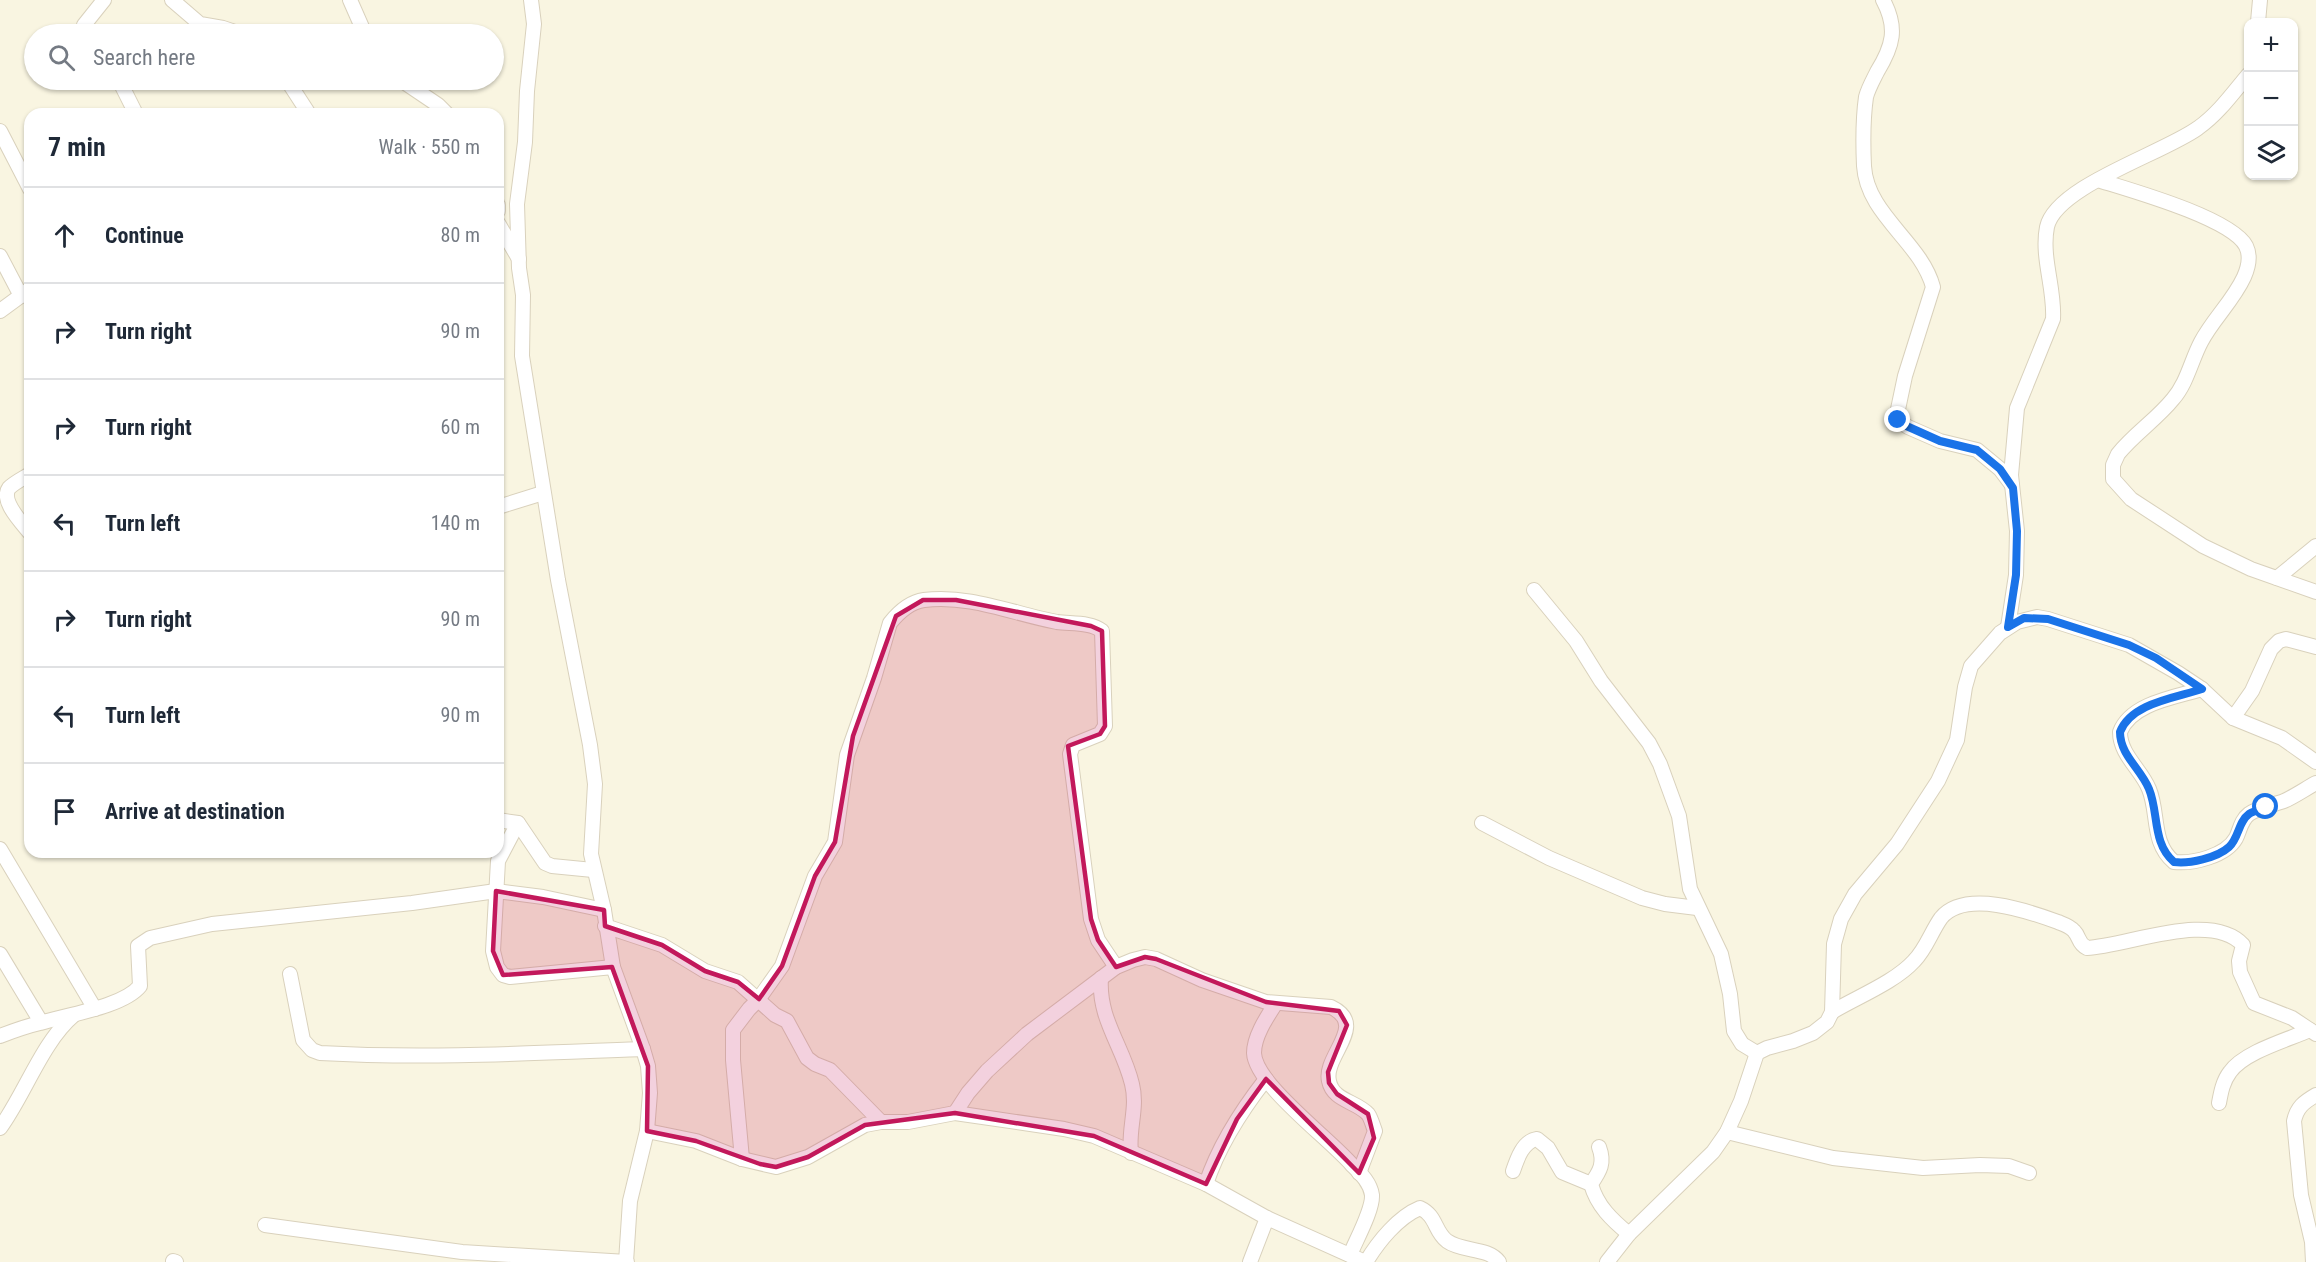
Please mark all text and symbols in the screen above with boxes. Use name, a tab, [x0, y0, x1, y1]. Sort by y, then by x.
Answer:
map controls	[2244, 18, 2298, 180]
button: +	[2244, 18, 2298, 72]
search box	[24, 24, 504, 90]
icon: search	[45, 41, 78, 74]
text: Search here	[93, 45, 195, 70]
button: −	[2244, 72, 2298, 126]
button: layers	[2244, 126, 2298, 180]
text: 7 min	[48, 132, 106, 162]
text: Walk · 550 m	[379, 135, 480, 159]
icon: ahead	[48, 219, 81, 252]
text: Continue	[105, 223, 184, 248]
text: 80 m	[441, 223, 480, 247]
icon: right	[48, 315, 81, 348]
text: Turn right	[105, 319, 192, 344]
text: 90 m	[441, 319, 480, 343]
route end	[1884, 406, 1910, 432]
icon: right	[48, 411, 81, 444]
text: Turn right	[105, 415, 192, 440]
text: 60 m	[441, 415, 480, 439]
icon: left	[48, 507, 81, 540]
text: Turn left	[105, 511, 180, 536]
text: 140 m	[431, 511, 480, 535]
icon: right	[48, 603, 81, 636]
text: Turn right	[105, 607, 192, 632]
text: 90 m	[441, 607, 480, 631]
icon: left	[48, 699, 81, 732]
text: Turn left	[105, 703, 180, 728]
text: 90 m	[441, 703, 480, 727]
route start	[2252, 793, 2278, 819]
icon: arrive	[48, 795, 81, 828]
text: Arrive at destination	[105, 799, 285, 824]

